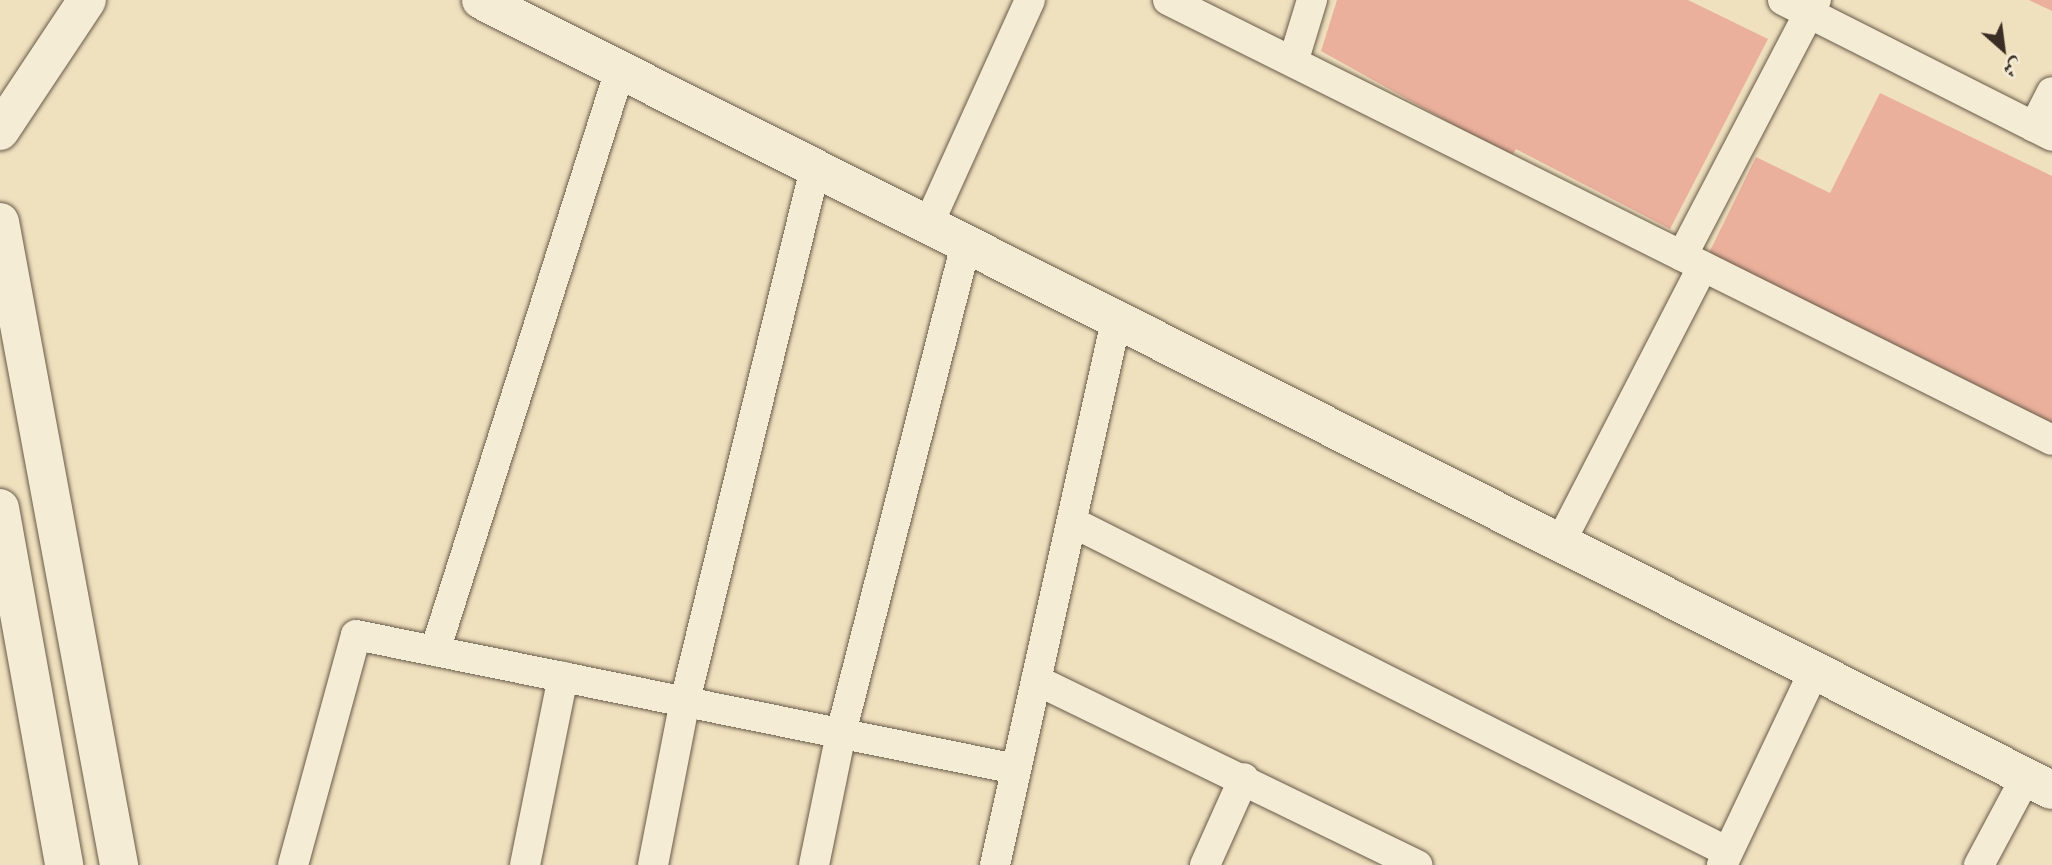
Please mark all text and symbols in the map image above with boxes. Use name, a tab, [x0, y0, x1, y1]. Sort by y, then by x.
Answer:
north arrow	[1968, 14, 2038, 84]
text: ش	[1999, 53, 2027, 83]

